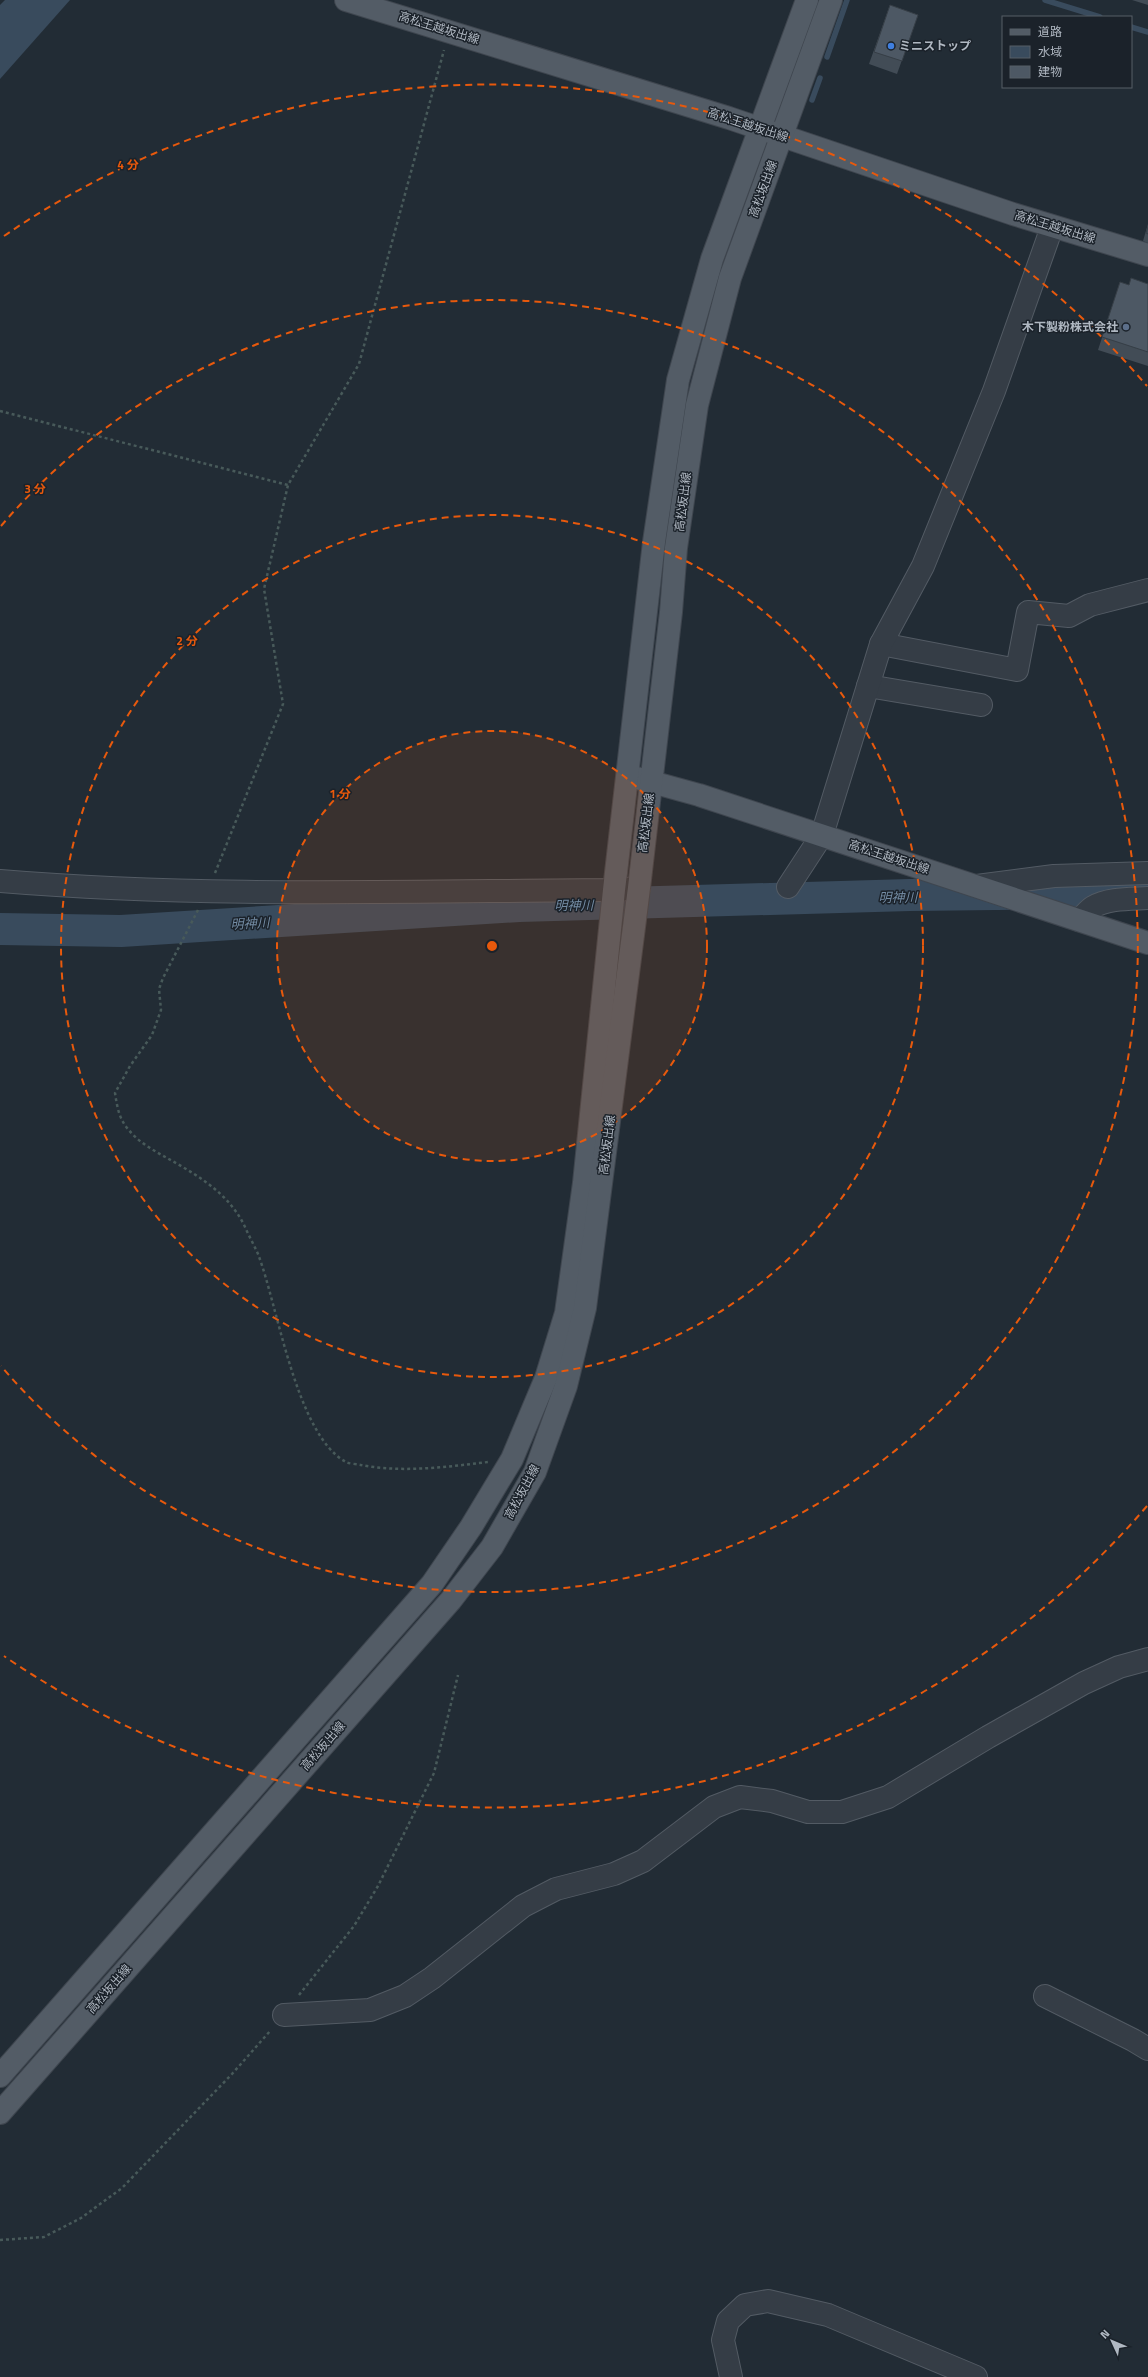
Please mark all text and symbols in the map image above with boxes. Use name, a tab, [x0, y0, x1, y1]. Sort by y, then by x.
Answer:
street label: 高松王越坂出線	[396, 6, 482, 49]
legend	[1002, 16, 1132, 88]
text: 道路	[1038, 22, 1062, 41]
place label: ミニストップ	[899, 36, 971, 55]
marker: ミニストップ	[886, 41, 896, 51]
text: 水域	[1038, 42, 1062, 61]
text: 建物	[1038, 62, 1062, 81]
street label: 高松王越坂出線	[705, 103, 791, 147]
text: 4 分	[117, 155, 139, 174]
street label: 高松坂出線	[743, 157, 782, 220]
street label: 高松王越坂出線	[1012, 205, 1098, 248]
place label: 木下製粉株式会社	[1022, 317, 1118, 336]
marker: 木下製粉株式会社	[1121, 322, 1131, 332]
street label: 高松坂出線	[669, 471, 696, 533]
text: 3 分	[24, 479, 46, 498]
text: 2 分	[176, 631, 198, 650]
text: 1 分	[329, 784, 351, 803]
street label: 高松坂出線	[632, 792, 659, 854]
street label: 高松王越坂出線	[846, 835, 932, 879]
water label: 明神川	[878, 887, 920, 907]
water label: 明神川	[554, 895, 596, 915]
water label: 明神川	[230, 912, 272, 934]
centre of rings	[485, 939, 499, 953]
street label: 高松坂出線	[593, 1114, 620, 1176]
street label: 高松坂出線	[499, 1461, 544, 1523]
street label: 高松坂出線	[296, 1717, 349, 1775]
street label: 高松坂出線	[82, 1960, 135, 2018]
north arrow	[1092, 2321, 1132, 2361]
text: N	[1096, 2326, 1113, 2342]

